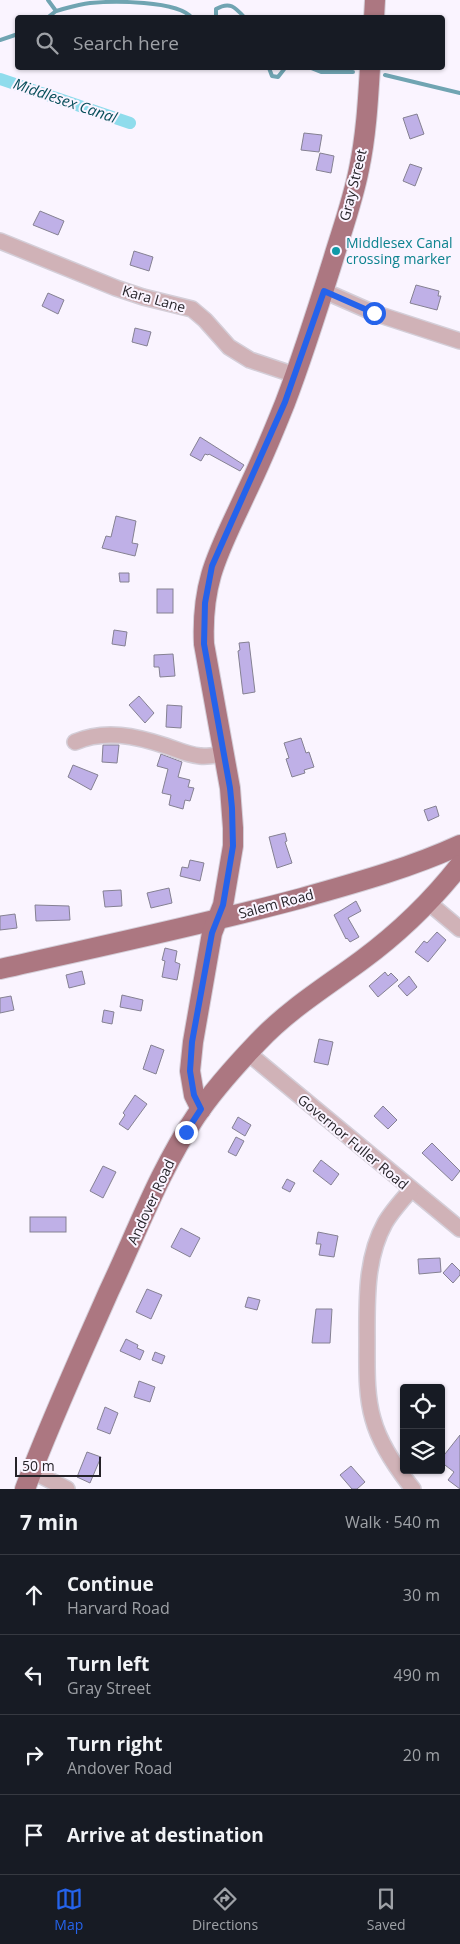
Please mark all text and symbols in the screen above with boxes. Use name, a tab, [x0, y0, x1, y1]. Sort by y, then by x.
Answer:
search box	[15, 15, 445, 70]
icon: search	[33, 29, 61, 57]
text: Search here	[73, 30, 179, 56]
water label: Middlesex Canal	[11, 73, 121, 128]
street label: Gray Street	[334, 147, 371, 223]
place label: Middlesex Canal crossing marker	[346, 233, 453, 268]
marker: Middlesex Canal crossing marker	[330, 245, 342, 257]
street label: Kara Lane	[120, 280, 188, 317]
route start	[363, 302, 386, 325]
street label: Salem Road	[236, 884, 315, 923]
street label: Governor Fuller Road	[294, 1090, 413, 1194]
route end	[175, 1121, 198, 1144]
street label: Andover Road	[122, 1156, 179, 1248]
map controls	[400, 1384, 445, 1474]
button: locate	[400, 1384, 445, 1429]
button: layers	[400, 1429, 445, 1474]
scale bar	[15, 1454, 101, 1477]
text: 50 m	[22, 1456, 55, 1475]
text: 7 min	[20, 1508, 78, 1536]
text: Walk · 540 m	[345, 1511, 440, 1533]
text: Continue	[67, 1571, 154, 1597]
icon: ahead	[20, 1581, 48, 1609]
text: 30 m	[403, 1584, 440, 1606]
text: Harvard Road	[67, 1597, 170, 1619]
text: Turn left	[67, 1651, 149, 1677]
icon: left	[20, 1661, 48, 1689]
text: 490 m	[394, 1664, 440, 1686]
text: Gray Street	[67, 1677, 151, 1699]
text: Turn right	[67, 1731, 162, 1757]
icon: right	[20, 1741, 48, 1769]
text: 20 m	[403, 1744, 440, 1766]
text: Andover Road	[67, 1757, 172, 1779]
icon: arrive	[20, 1821, 48, 1849]
text: Arrive at destination	[67, 1822, 264, 1848]
tab: Map	[54, 1885, 83, 1934]
tab: Directions	[192, 1885, 258, 1934]
tab: Saved	[367, 1885, 406, 1934]

